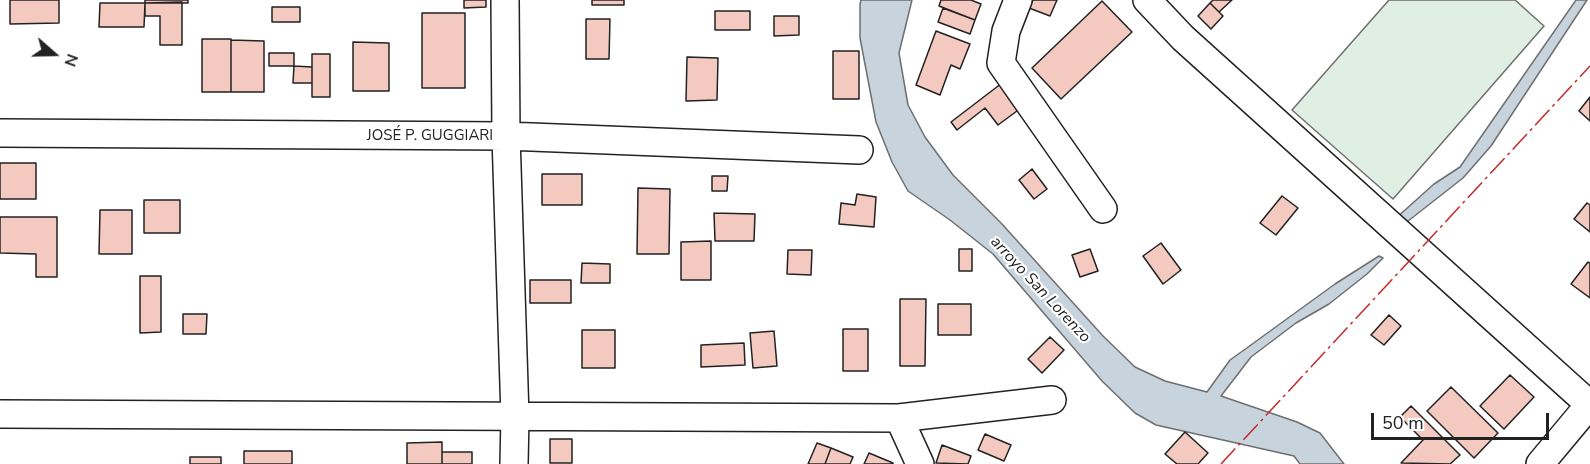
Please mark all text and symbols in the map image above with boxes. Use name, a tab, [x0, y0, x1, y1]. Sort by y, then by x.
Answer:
north arrow	[24, 24, 84, 84]
text: N	[59, 51, 83, 70]
street label: JOSÉ P. GUGGIARI	[367, 127, 493, 145]
water label: arroyo San Lorenzo	[986, 233, 1094, 347]
scale bar	[1374, 401, 1552, 439]
text: 50 m	[1382, 411, 1424, 435]

